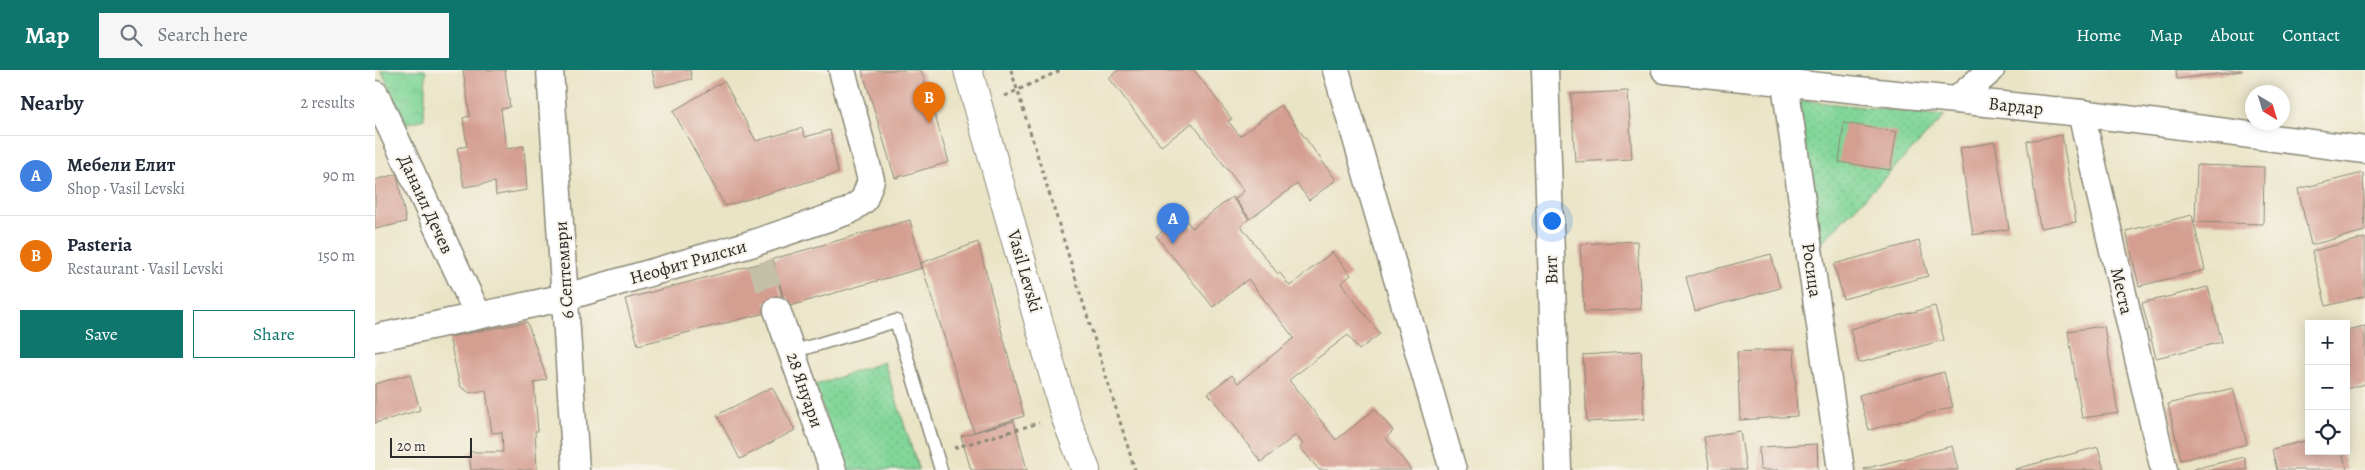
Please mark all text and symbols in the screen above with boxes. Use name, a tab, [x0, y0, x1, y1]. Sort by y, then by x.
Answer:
search box	[99, 13, 449, 58]
text: Map	[25, 19, 69, 51]
icon: search	[117, 21, 145, 49]
text: Search here	[157, 22, 248, 48]
text: Home	[2076, 23, 2121, 47]
text: Map	[2149, 23, 2182, 47]
text: About	[2210, 23, 2254, 47]
text: Contact	[2282, 23, 2340, 47]
pin: B	[913, 82, 945, 123]
north arrow	[2245, 85, 2290, 130]
text: Nearby	[20, 89, 83, 117]
street label: Вардар	[1987, 91, 2045, 121]
text: 2 results	[300, 92, 355, 114]
street label: Данаил Дечев	[393, 151, 459, 257]
text: Мебели Елит	[67, 152, 176, 178]
text: A	[31, 165, 41, 187]
text: 90 m	[323, 165, 355, 187]
text: Shop · Vasil Levski	[67, 178, 185, 200]
pin: A	[1157, 203, 1189, 244]
your location	[1539, 208, 1565, 234]
street label: 6 Септември	[549, 220, 579, 320]
street label: Vasil Levski	[1002, 226, 1048, 315]
text: Pasteria	[67, 232, 132, 258]
street label: Неофит Рилски	[627, 234, 749, 290]
street label: Росица	[1796, 241, 1828, 300]
text: B	[31, 245, 41, 267]
text: 150 m	[318, 245, 355, 267]
street label: Вит	[1538, 255, 1564, 285]
text: Restaurant · Vasil Levski	[67, 258, 224, 280]
street label: Места	[2105, 265, 2139, 317]
button: Save	[20, 310, 183, 358]
button: Share	[193, 310, 355, 358]
map controls	[2305, 320, 2350, 455]
button: +	[2305, 320, 2350, 365]
street label: 28 Януари	[781, 349, 829, 431]
button: −	[2305, 365, 2350, 410]
button: locate	[2305, 410, 2350, 455]
scale bar	[390, 435, 473, 458]
text: 20 m	[397, 437, 426, 456]

